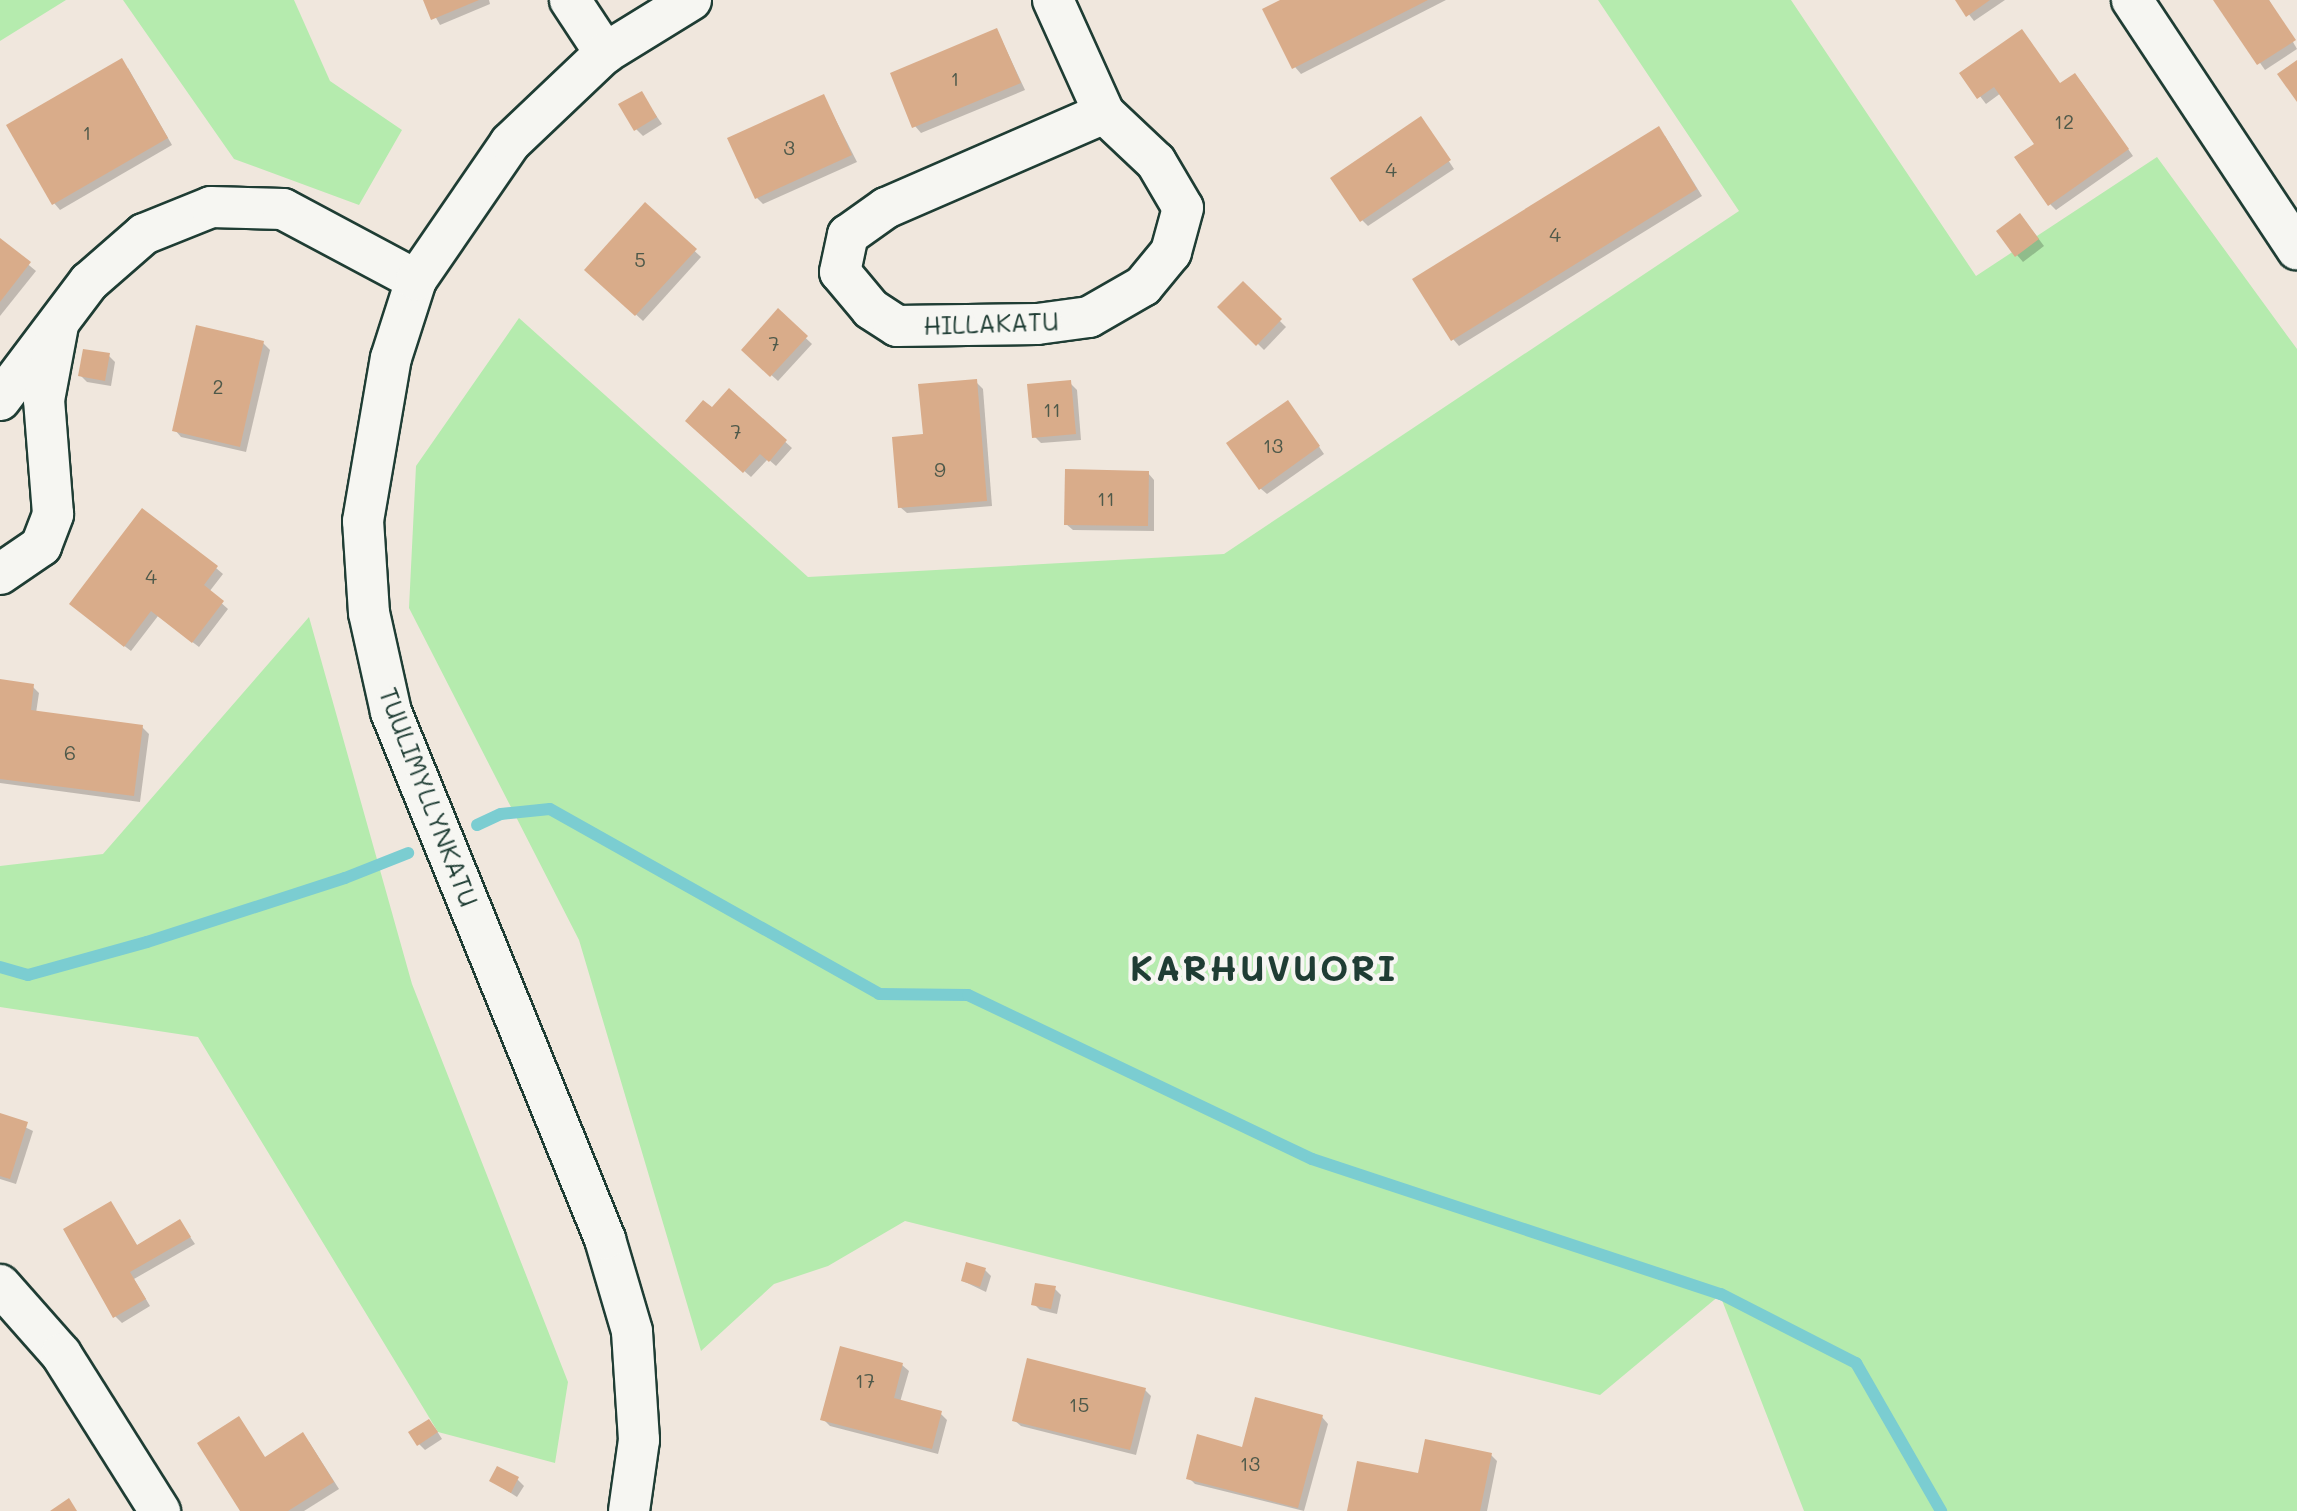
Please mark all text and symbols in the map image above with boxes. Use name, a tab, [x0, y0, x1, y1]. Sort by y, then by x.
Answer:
house number: 1	[951, 66, 959, 90]
house number: 12	[2054, 109, 2074, 133]
house number: 1	[83, 120, 91, 144]
house number: 3	[783, 135, 795, 159]
house number: 4	[1385, 157, 1397, 181]
house number: 4	[1549, 222, 1561, 246]
house number: 5	[634, 247, 646, 271]
street label: HILLAKATU	[923, 306, 1059, 340]
house number: 7	[768, 331, 780, 355]
house number: 2	[212, 374, 224, 398]
house number: 11	[1043, 397, 1061, 421]
house number: 7	[730, 419, 742, 443]
house number: 13	[1263, 433, 1283, 457]
house number: 9	[934, 457, 946, 481]
house number: 11	[1097, 486, 1115, 510]
house number: 4	[145, 564, 157, 588]
street label: TUULIMYLLYNKATU	[373, 683, 485, 911]
house number: 6	[64, 740, 76, 764]
district label: KARHUVUORI	[1130, 946, 1398, 988]
house number: 17	[855, 1368, 875, 1392]
house number: 15	[1069, 1392, 1089, 1416]
house number: 13	[1240, 1451, 1260, 1475]

